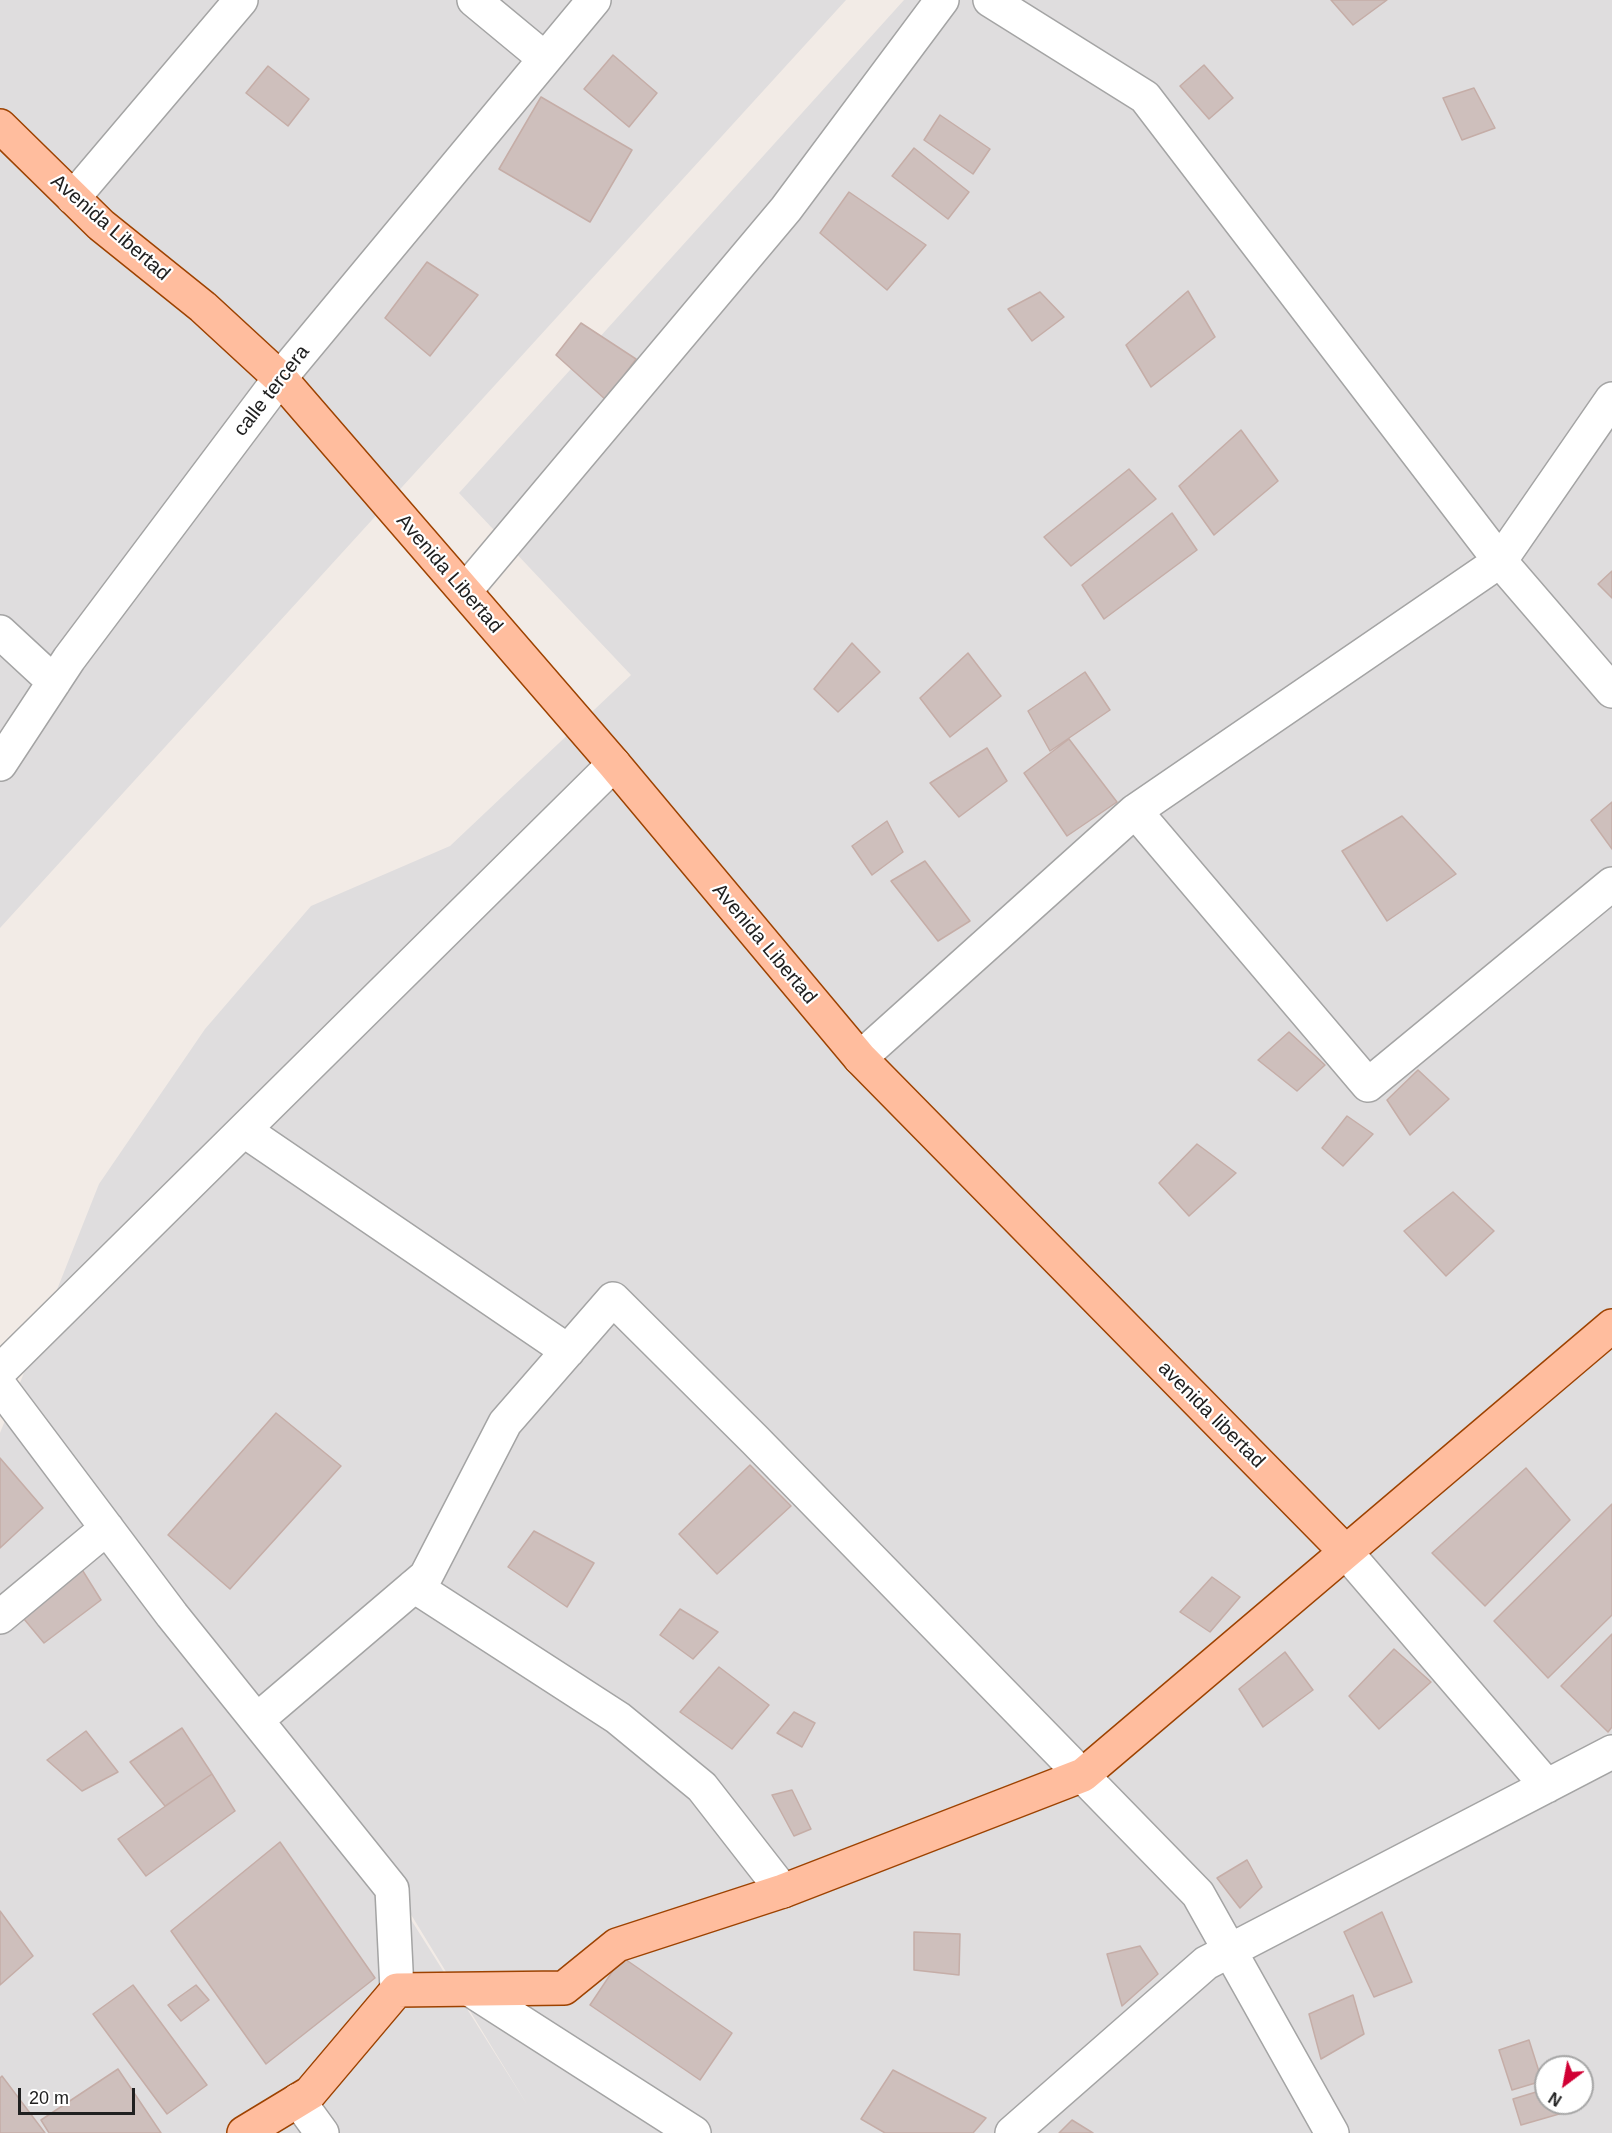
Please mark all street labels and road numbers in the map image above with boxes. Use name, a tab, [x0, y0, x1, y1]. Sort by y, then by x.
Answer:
street label: Avenida Libertad	[46, 170, 174, 286]
street label: calle tercera	[229, 341, 315, 441]
street label: Avenida Libertad	[391, 510, 507, 638]
street label: Avenida Libertad	[707, 879, 821, 1009]
street label: avenida libertad	[1153, 1357, 1269, 1473]

